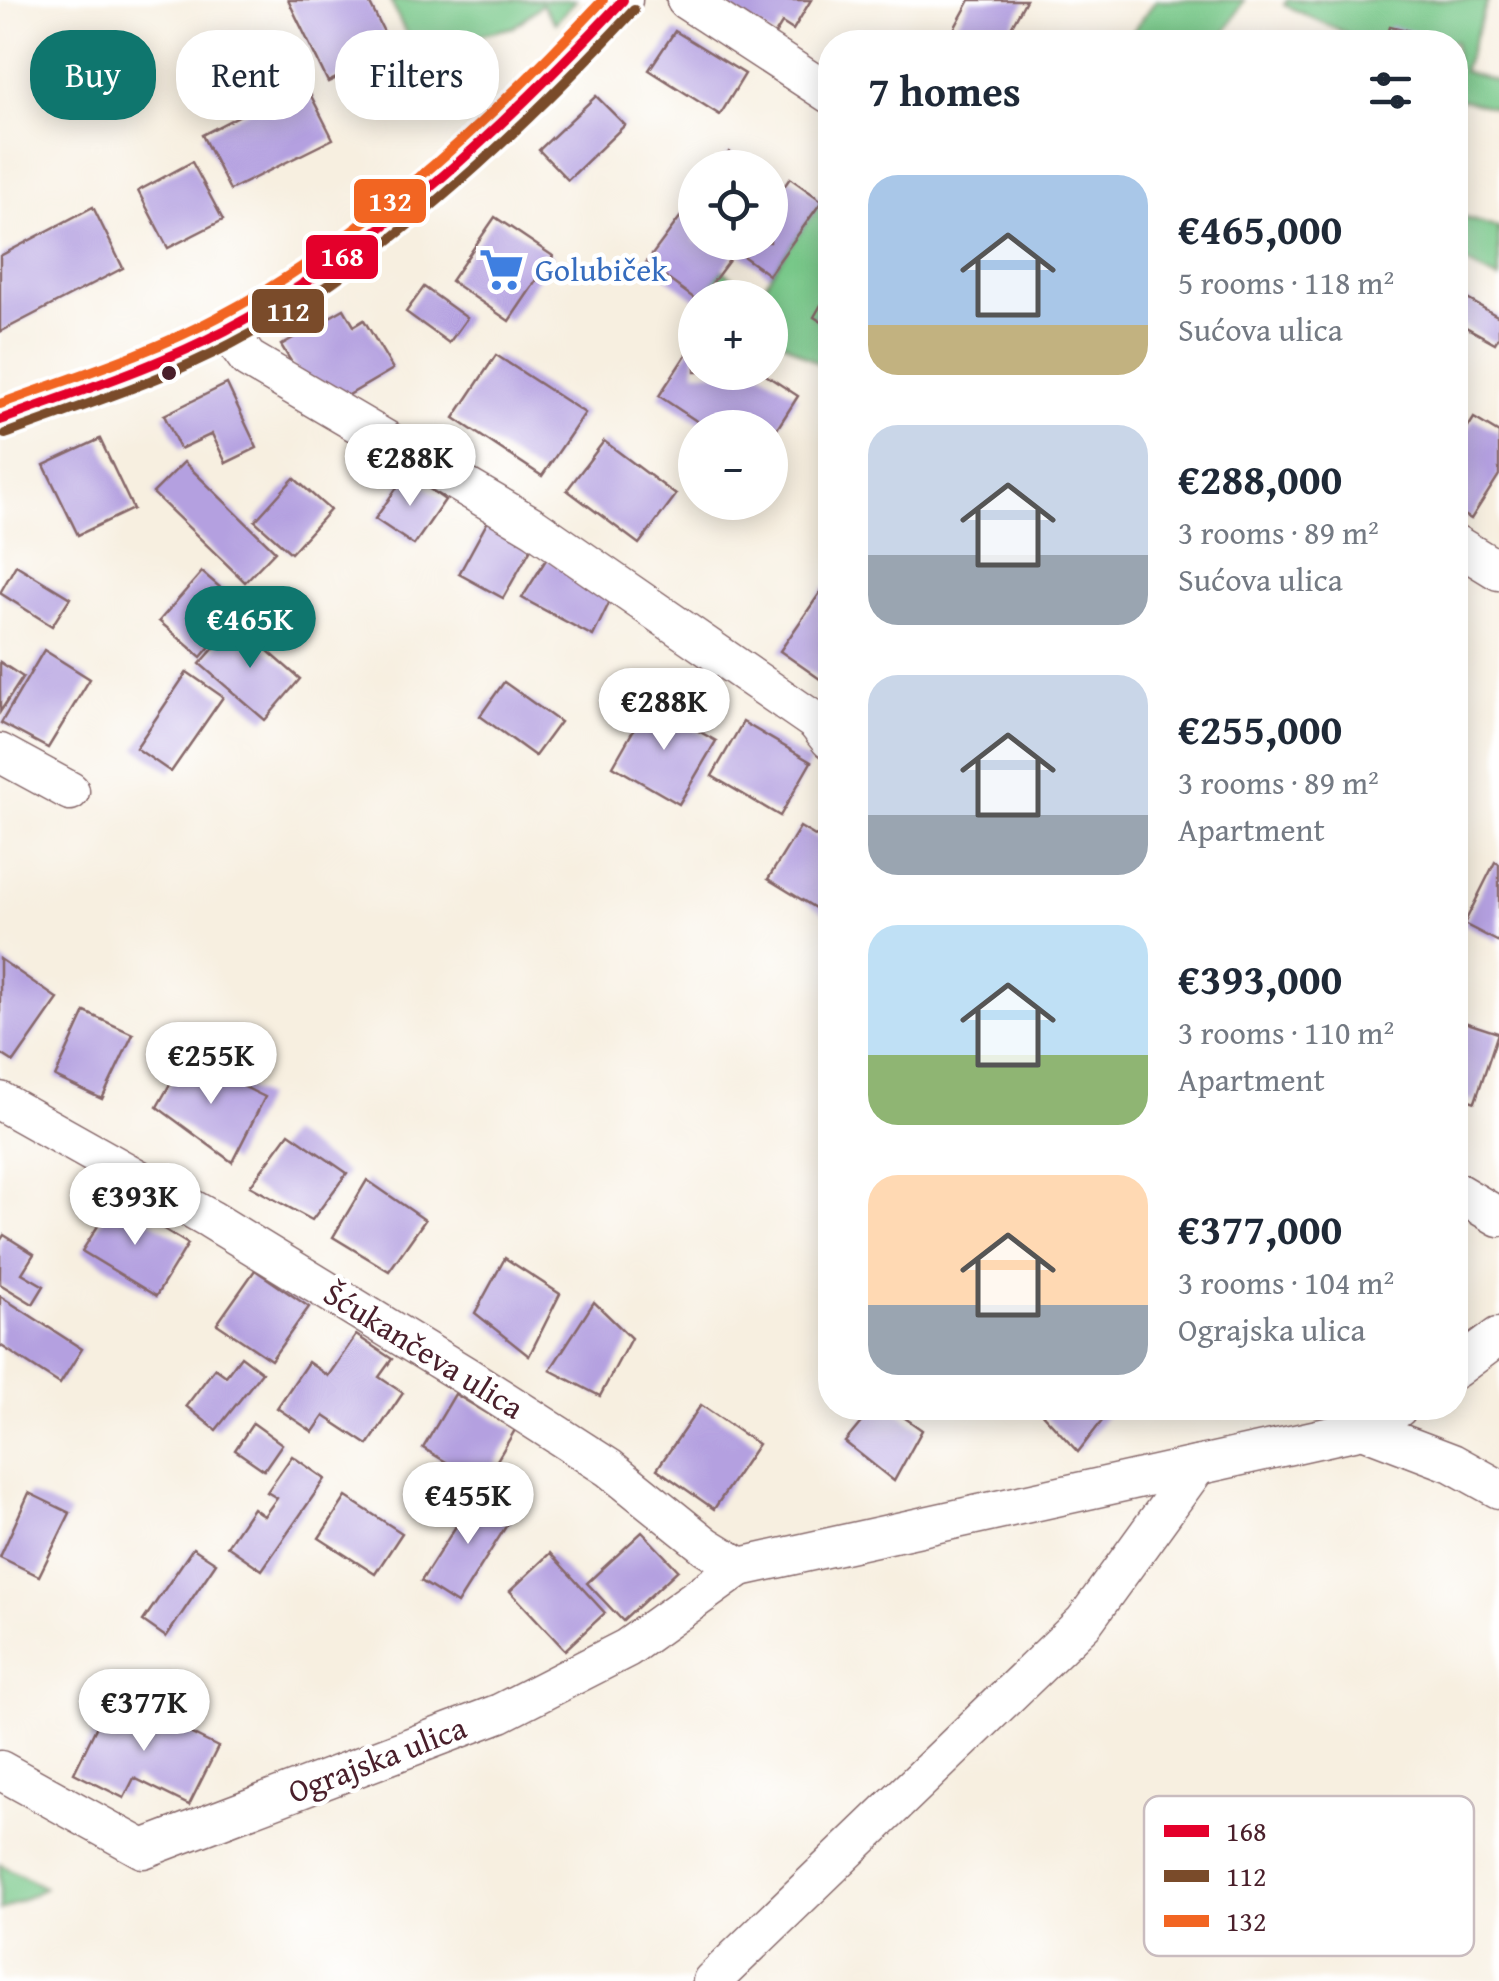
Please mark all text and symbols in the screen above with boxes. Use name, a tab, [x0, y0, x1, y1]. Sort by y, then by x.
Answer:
chip: Buy	[30, 30, 156, 120]
chip: Rent	[176, 30, 315, 120]
chip: Filters	[335, 30, 499, 120]
text: 7 homes	[868, 60, 1021, 121]
icon: filters	[1363, 63, 1418, 118]
map controls	[678, 150, 788, 520]
button: locate	[678, 150, 788, 260]
line badge: 132	[352, 177, 428, 225]
text: 132	[368, 180, 412, 221]
text: €465,000	[1178, 198, 1342, 259]
icon: home	[948, 215, 1068, 335]
line badge: 168	[304, 233, 380, 281]
text: 168	[320, 235, 364, 276]
supermarket icon: Golubiček	[478, 245, 526, 293]
place label: Golubiček	[535, 246, 668, 293]
text: 5 rooms · 118 m²	[1178, 259, 1394, 306]
button: +	[678, 280, 788, 390]
line badge: 112	[250, 287, 326, 335]
text: 112	[266, 290, 310, 331]
text: Sućova ulica	[1178, 306, 1343, 353]
unlabelled marker	[159, 363, 179, 383]
button: −	[678, 410, 788, 520]
pin: €288K	[340, 424, 480, 509]
text: €288K	[367, 433, 453, 480]
text: €288,000	[1178, 448, 1342, 509]
icon: home	[948, 465, 1068, 585]
text: 3 rooms · 89 m²	[1178, 509, 1379, 556]
text: Sućova ulica	[1178, 556, 1343, 603]
pin: €465K	[180, 586, 320, 671]
text: €465K	[207, 595, 293, 642]
pin: €288K	[594, 668, 734, 753]
text: €288K	[621, 677, 707, 724]
text: €255,000	[1178, 698, 1342, 759]
icon: home	[948, 715, 1068, 835]
text: 3 rooms · 89 m²	[1178, 759, 1379, 806]
text: Apartment	[1178, 806, 1325, 853]
text: €393,000	[1178, 948, 1342, 1009]
icon: home	[948, 965, 1068, 1085]
text: 3 rooms · 110 m²	[1178, 1009, 1394, 1056]
pin: €255K	[141, 1022, 281, 1107]
text: €255K	[168, 1031, 254, 1078]
text: Apartment	[1178, 1056, 1325, 1103]
pin: €393K	[65, 1163, 205, 1248]
text: €393K	[92, 1172, 178, 1219]
text: €377,000	[1178, 1198, 1342, 1259]
icon: home	[948, 1215, 1068, 1335]
text: 3 rooms · 104 m²	[1178, 1259, 1394, 1306]
street label: Šćukančeva ulica	[315, 1270, 533, 1430]
text: Ograjska ulica	[1178, 1306, 1366, 1353]
pin: €455K	[398, 1462, 538, 1547]
text: €455K	[425, 1471, 511, 1518]
pin: €377K	[74, 1669, 214, 1754]
text: €377K	[101, 1678, 187, 1725]
street label: Ograjska ulica	[281, 1703, 473, 1815]
legend	[1144, 1796, 1474, 1956]
text: 168	[1226, 1810, 1266, 1851]
text: 112	[1226, 1855, 1266, 1896]
text: 132	[1226, 1900, 1266, 1941]

